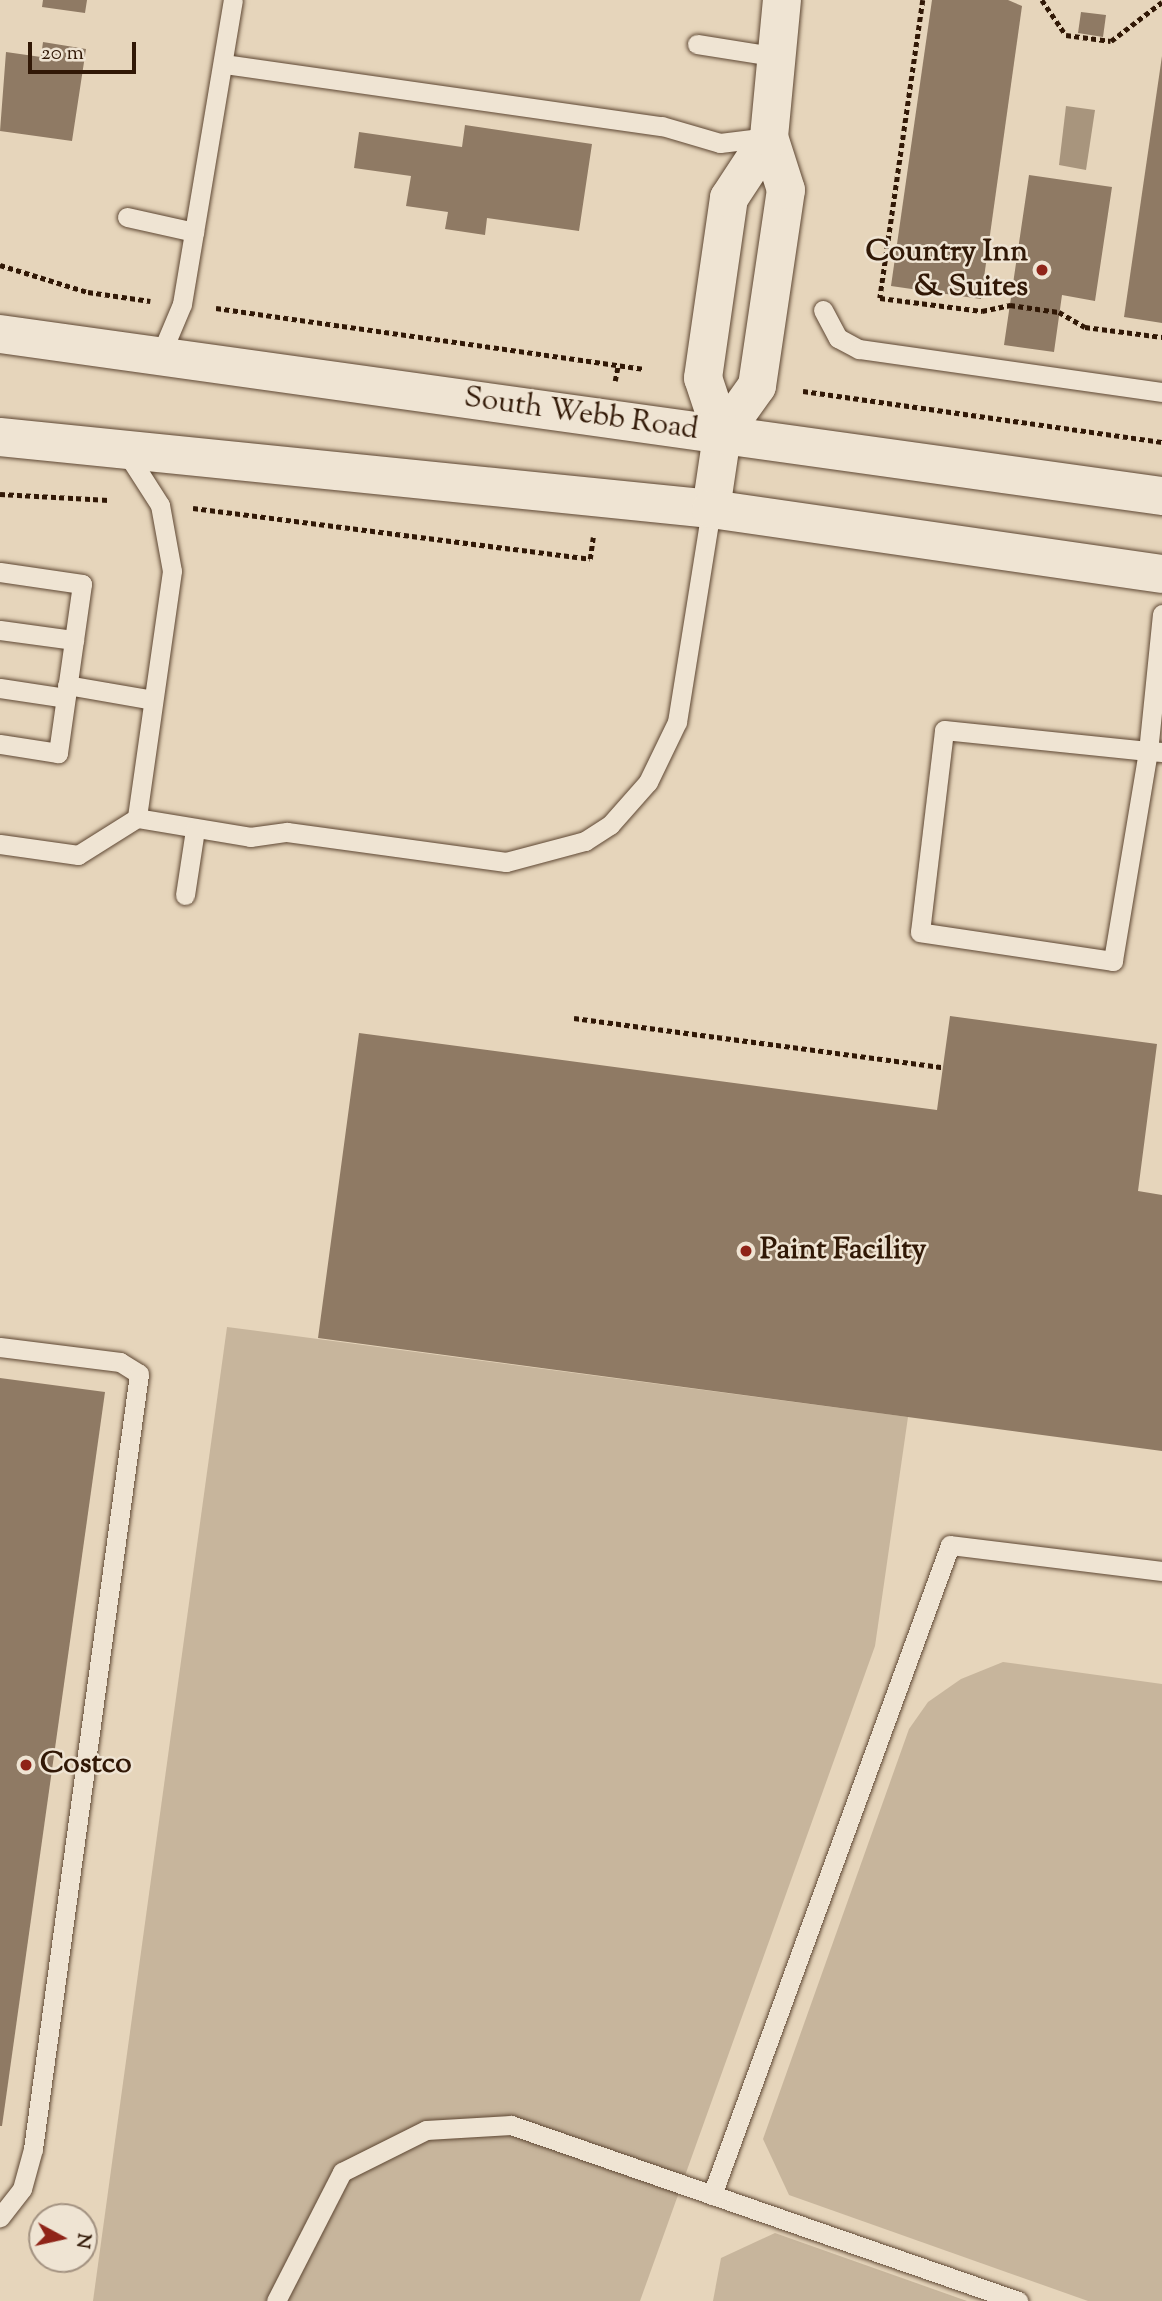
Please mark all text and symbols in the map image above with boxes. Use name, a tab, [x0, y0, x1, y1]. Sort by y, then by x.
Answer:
scale bar	[32, 28, 140, 72]
text: 20 m	[41, 39, 84, 69]
place label: Country Inn & Suites	[865, 235, 1028, 306]
marker: Country Inn & Suites	[1034, 262, 1050, 278]
street label: South Webb Road	[462, 381, 700, 449]
place label: Paint Facility	[760, 1233, 927, 1269]
marker: Paint Facility	[738, 1243, 754, 1259]
place label: Costco	[40, 1747, 132, 1783]
marker: Costco	[18, 1757, 34, 1773]
north arrow	[28, 2203, 98, 2273]
text: N	[68, 2231, 97, 2250]

